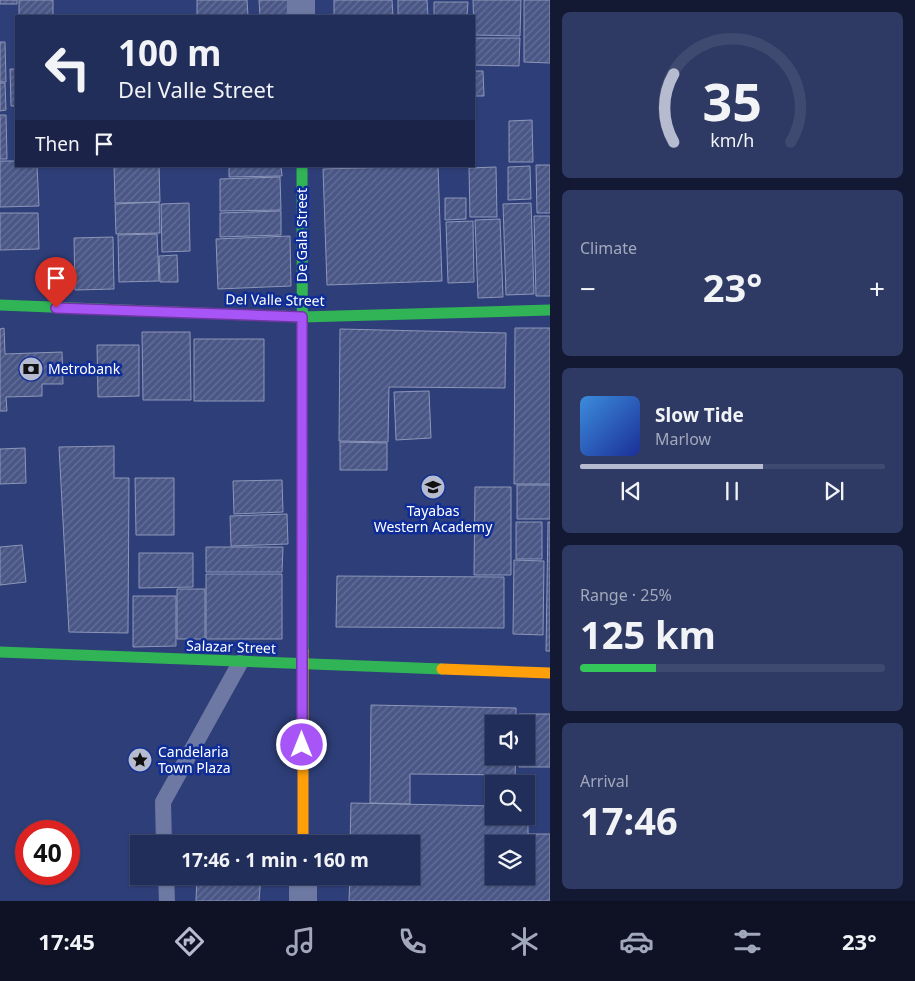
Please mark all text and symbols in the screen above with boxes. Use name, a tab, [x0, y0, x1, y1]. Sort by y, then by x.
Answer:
text: 100 m	[118, 29, 221, 76]
icon: left	[35, 35, 100, 100]
text: 35	[703, 65, 762, 136]
text: Del Valle Street	[118, 74, 274, 104]
text: km/h	[711, 128, 754, 152]
icon: arrive	[90, 130, 118, 158]
text: Then	[35, 131, 80, 157]
street label: De Gala Street	[292, 188, 311, 282]
text: Climate	[580, 237, 637, 259]
pin	[35, 257, 77, 308]
text: 23°	[703, 261, 762, 313]
icon: arrive	[42, 264, 70, 292]
text: −	[580, 269, 596, 307]
text: +	[869, 269, 885, 307]
street label: Del Valle Street	[225, 289, 325, 310]
bank icon: Metrobank	[18, 356, 44, 382]
place label: Metrobank	[48, 359, 121, 378]
text: Slow Tide	[655, 402, 744, 428]
text: Marlow	[655, 428, 711, 450]
school or university icon: Tayabas Western Academy	[420, 474, 446, 500]
icon: previous	[617, 477, 645, 505]
icon: pause	[718, 477, 746, 505]
icon: next	[820, 477, 848, 505]
place label: Tayabas Western Academy	[374, 501, 493, 536]
text: Range · 25%	[580, 584, 672, 606]
text: 125 km	[580, 608, 716, 660]
street label: Salazar Street	[186, 635, 276, 658]
map controls	[485, 715, 535, 885]
button: sound	[485, 715, 535, 765]
position arrow	[275, 718, 327, 770]
place label: Candelaria Town Plaza	[158, 742, 231, 777]
place icon: Candelaria Town Plaza	[127, 747, 153, 773]
text: Arrival	[580, 770, 629, 792]
button: search	[485, 775, 535, 825]
text: 17:46	[580, 794, 678, 846]
speed limit sign: 40	[15, 820, 80, 885]
button: layers	[485, 835, 535, 885]
text: 17:46 · 1 min · 160 m	[181, 847, 369, 873]
icon: directions	[172, 924, 207, 959]
icon: music	[283, 924, 318, 959]
icon: phone	[395, 924, 430, 959]
icon: climate	[507, 924, 542, 959]
icon: car	[619, 924, 654, 959]
icon: filters	[730, 924, 765, 959]
text: 17:45	[38, 926, 95, 956]
text: 23°	[842, 926, 877, 956]

